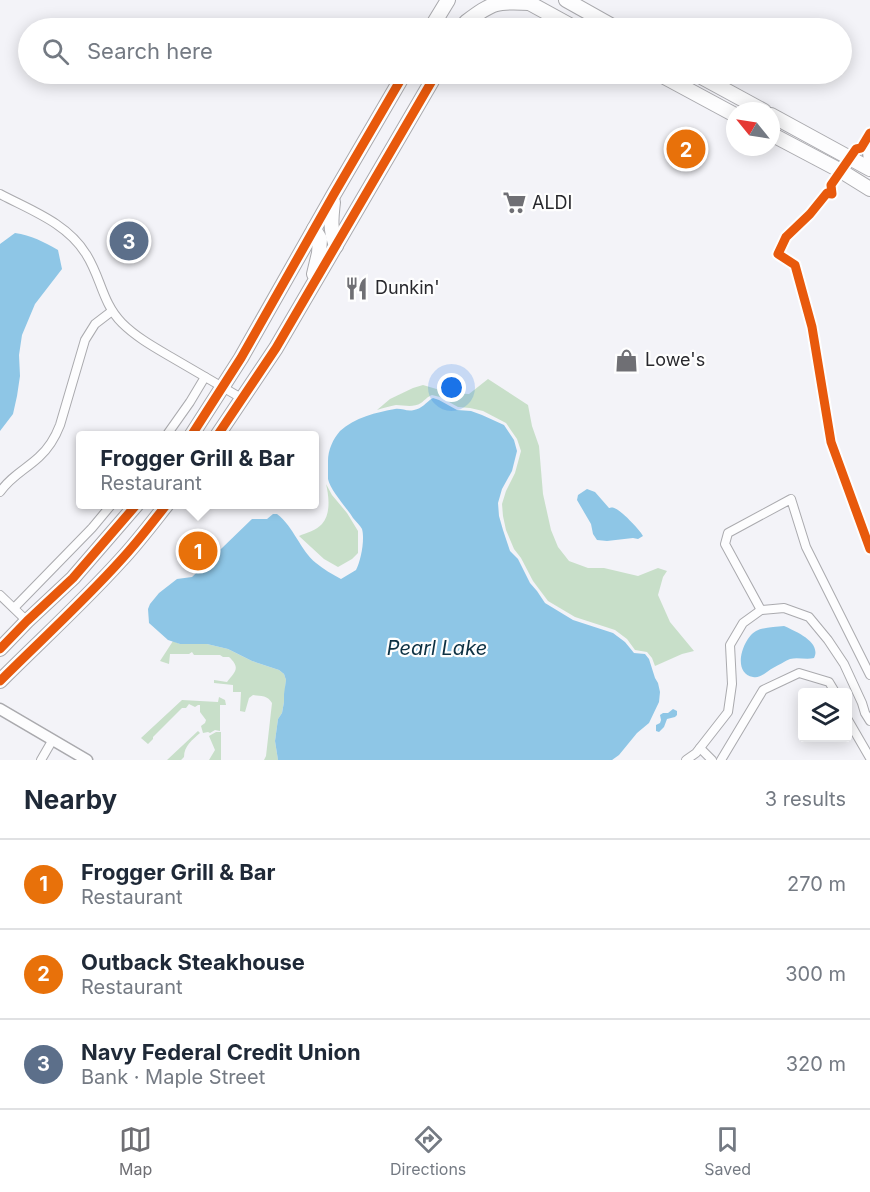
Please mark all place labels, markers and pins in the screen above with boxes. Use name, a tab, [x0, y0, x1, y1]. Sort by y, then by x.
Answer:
pin: 2	[666, 126, 706, 172]
supermarket icon: ALDI	[501, 190, 527, 216]
place label: ALDI	[532, 192, 572, 213]
pin: 3	[110, 218, 148, 264]
restaurant icon: Dunkin'	[344, 275, 370, 301]
place label: Dunkin'	[375, 277, 440, 298]
shop icon: Lowe's	[614, 347, 640, 373]
place label: Lowe's	[645, 349, 705, 370]
pin: 1	[178, 528, 218, 574]

